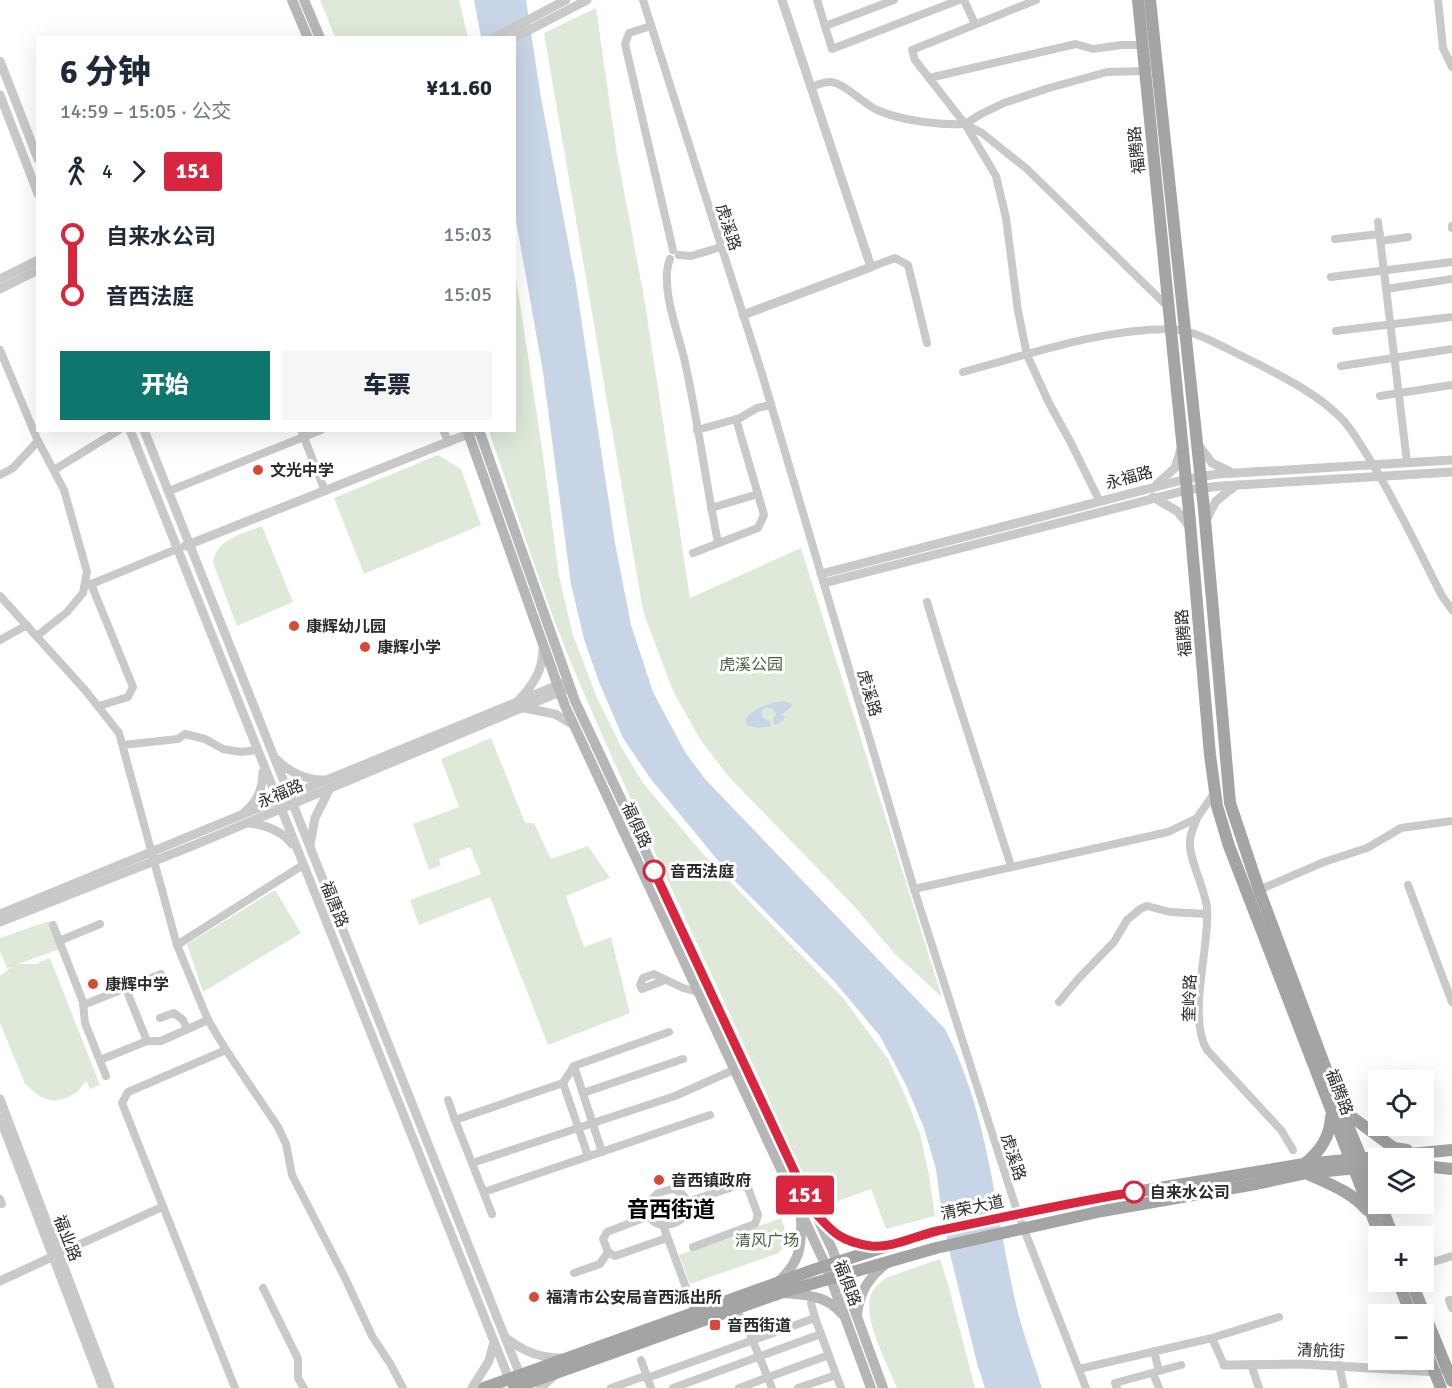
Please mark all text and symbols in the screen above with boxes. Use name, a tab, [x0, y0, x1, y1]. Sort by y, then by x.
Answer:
text: 6 分钟	[60, 52, 151, 93]
text: ¥11.60	[426, 74, 492, 101]
text: 14:59 – 15:05 · 公交	[60, 99, 231, 124]
street label: 福腾路	[1125, 125, 1149, 175]
icon: walk	[60, 155, 93, 188]
icon: forward	[122, 155, 155, 188]
text: 151	[176, 158, 210, 184]
text: 4	[102, 159, 113, 184]
street label: 虎溪路	[711, 201, 745, 253]
text: 15:03	[443, 222, 492, 247]
text: 自来水公司	[106, 223, 216, 250]
text: 15:05	[443, 282, 492, 307]
text: 音西法庭	[106, 283, 194, 310]
button: 开始	[60, 351, 270, 420]
button: 车票	[282, 351, 492, 420]
place label: 文光中学	[270, 461, 334, 481]
street label: 永福路	[1103, 462, 1155, 494]
marker: 文光中学	[251, 463, 265, 477]
street label: 福腾路	[1172, 608, 1196, 658]
place label: 康辉幼儿园	[306, 617, 386, 637]
marker: 康辉幼儿园	[287, 619, 301, 633]
place label: 康辉小学	[377, 638, 441, 658]
marker: 康辉小学	[358, 640, 372, 654]
park label: 虎溪公园	[719, 655, 783, 675]
street label: 虎溪路	[853, 667, 885, 719]
street label: 永福路	[254, 775, 306, 813]
street label: 福俱路	[617, 799, 655, 851]
marker: 音西法庭	[643, 860, 665, 882]
place label: 音西法庭	[670, 862, 734, 882]
street label: 福唐路	[316, 878, 352, 930]
street label: 奎岭路	[1179, 974, 1201, 1022]
place label: 康辉中学	[105, 975, 169, 995]
marker: 康辉中学	[86, 977, 100, 991]
street label: 福腾路	[1321, 1066, 1357, 1118]
map controls	[1368, 1070, 1434, 1370]
button: locate	[1368, 1070, 1434, 1136]
street label: 虎溪路	[996, 1131, 1030, 1183]
button: layers	[1368, 1148, 1434, 1214]
place label: 音西镇政府	[671, 1171, 751, 1191]
marker: 音西镇政府	[652, 1173, 666, 1187]
line badge: 151	[770, 1176, 840, 1214]
marker: 自来水公司	[1123, 1181, 1145, 1203]
text: 151	[788, 1182, 822, 1208]
place label: 自来水公司	[1150, 1183, 1230, 1203]
street label: 清荣大道	[939, 1192, 1006, 1224]
district label: 音西街道	[627, 1196, 715, 1223]
street label: 福业路	[49, 1212, 85, 1264]
button: +	[1368, 1226, 1434, 1292]
park label: 清风广场	[735, 1231, 799, 1251]
street label: 福俱路	[829, 1257, 865, 1309]
place label: 福清市公安局音西派出所	[546, 1288, 722, 1308]
marker: 福清市公安局音西派出所	[527, 1290, 541, 1304]
button: −	[1368, 1304, 1434, 1370]
place label: 音西街道	[727, 1316, 791, 1336]
marker: 音西街道	[708, 1318, 722, 1332]
street label: 清航街	[1297, 1340, 1345, 1362]

